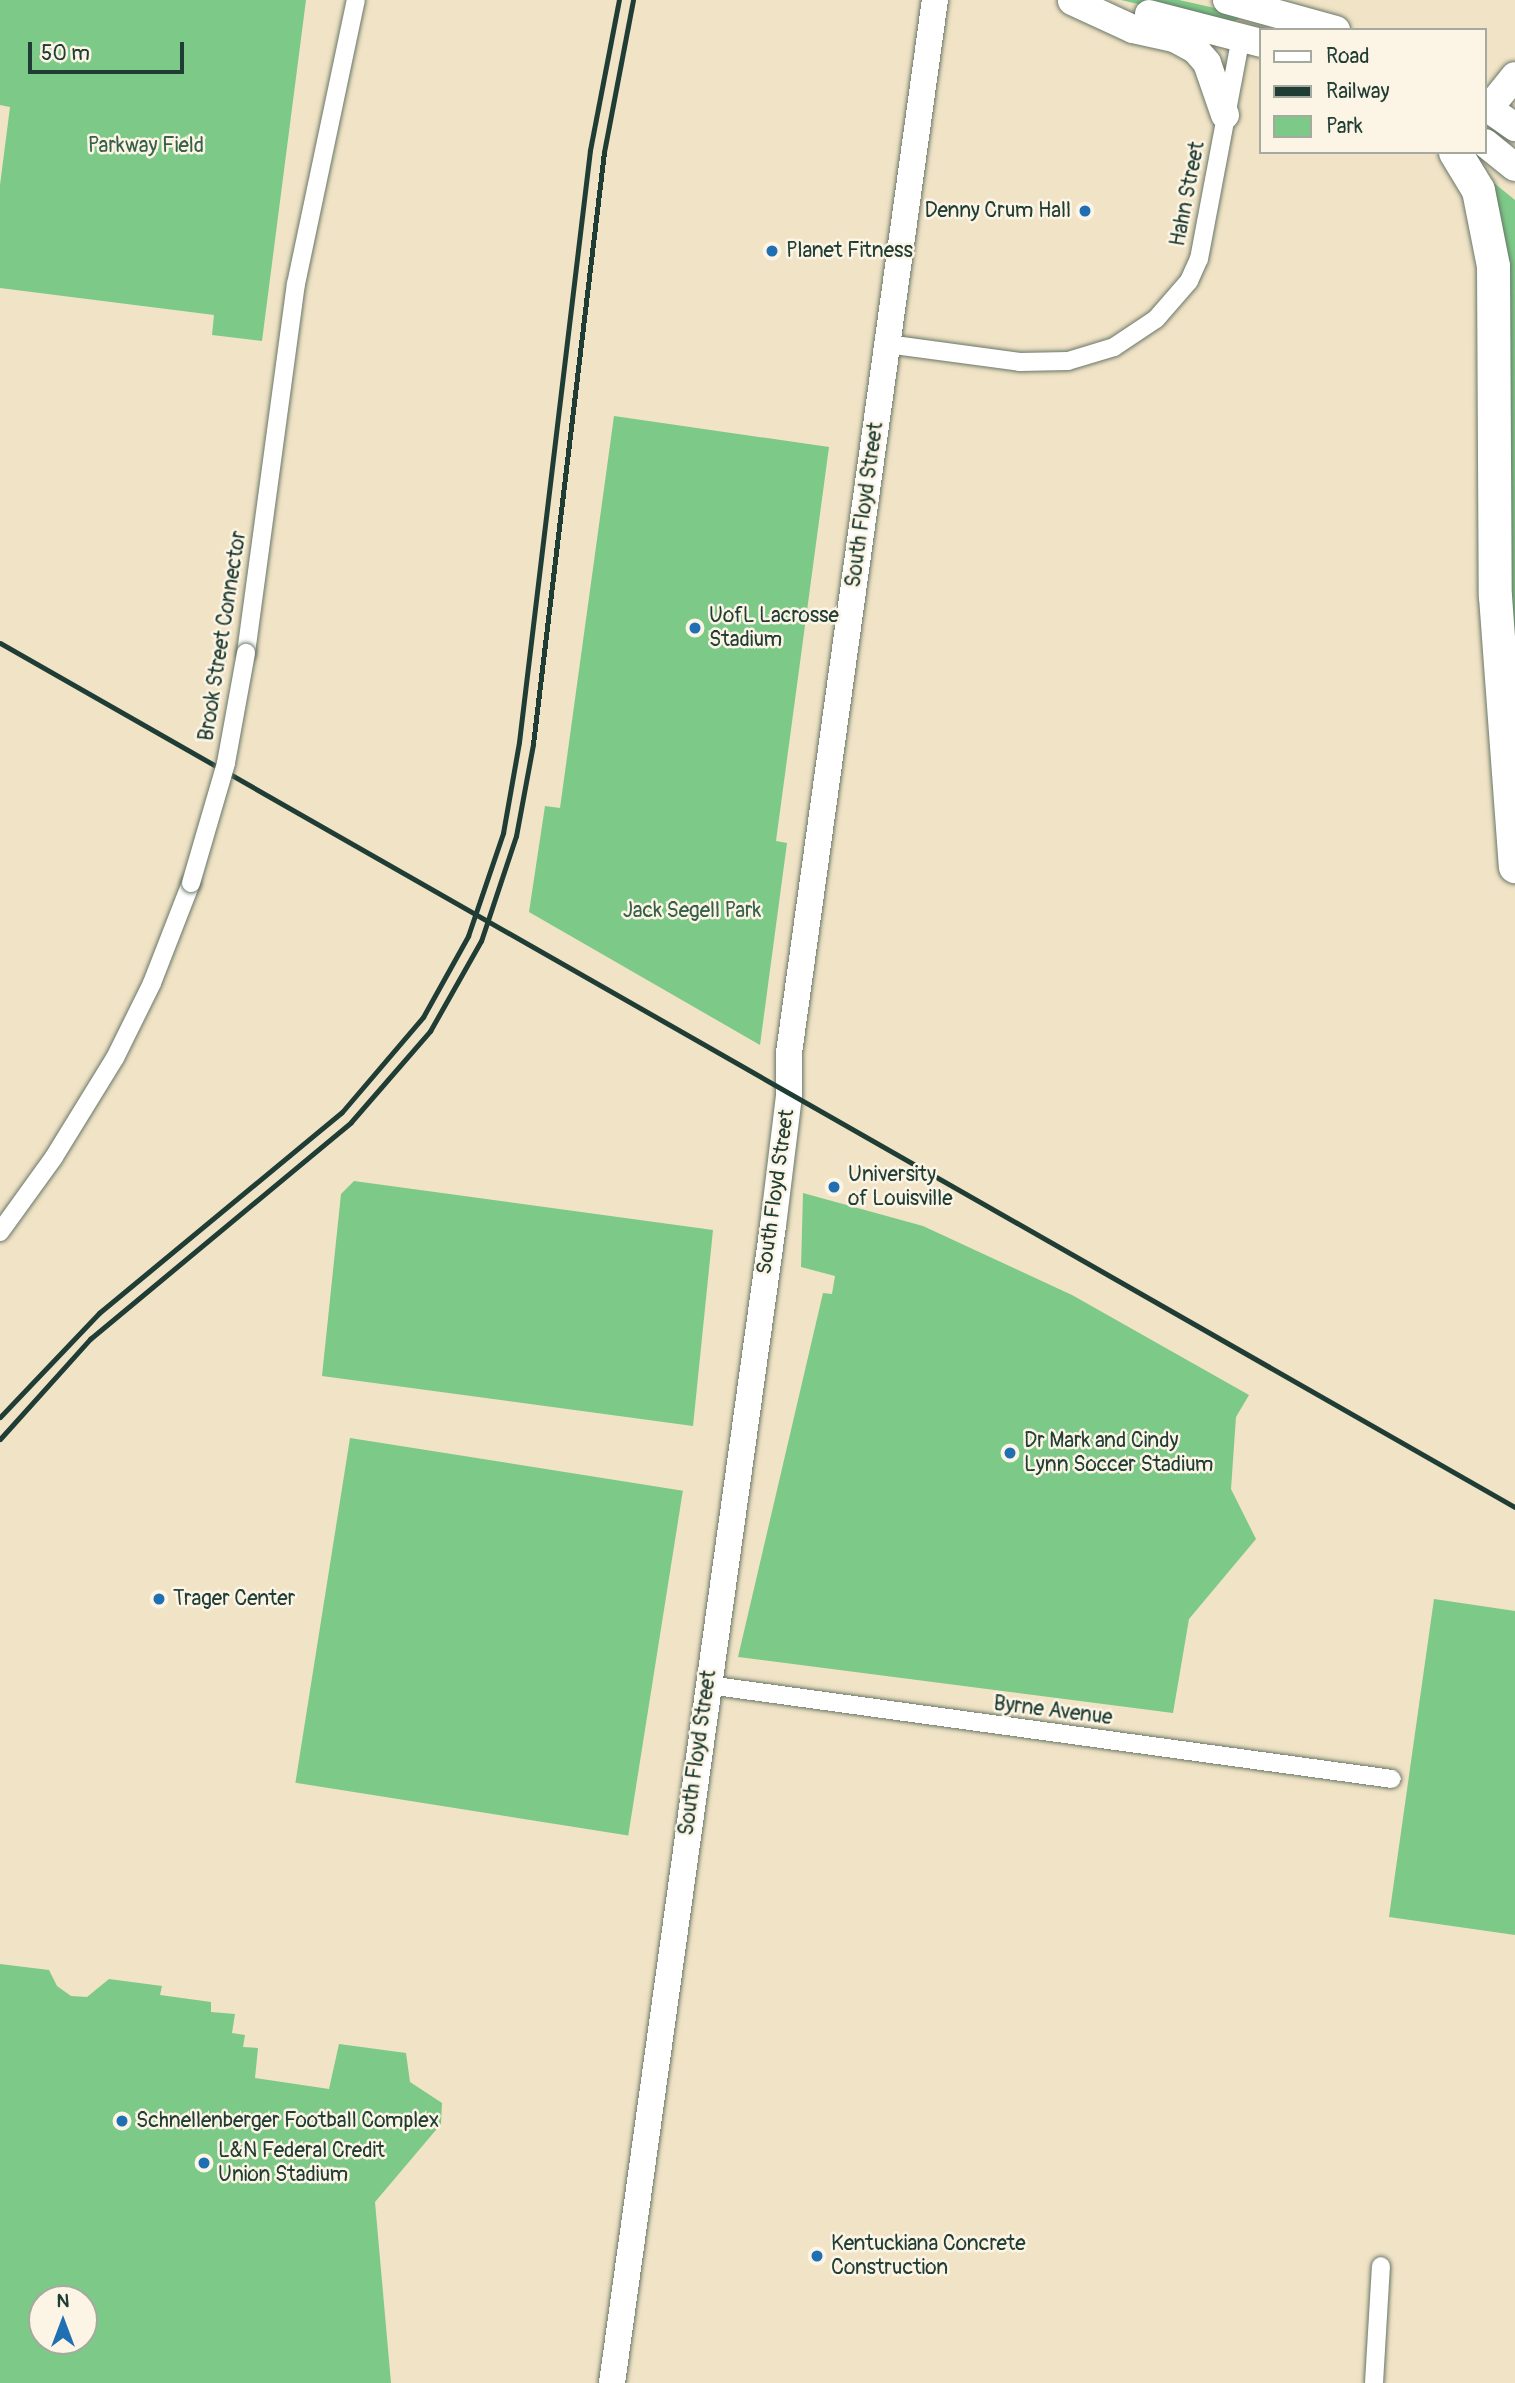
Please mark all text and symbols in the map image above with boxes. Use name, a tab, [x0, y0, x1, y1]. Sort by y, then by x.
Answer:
scale bar	[32, 28, 187, 72]
legend	[1260, 28, 1487, 154]
text: 50 m	[41, 40, 90, 67]
text: Road	[1326, 43, 1370, 70]
text: Railway	[1326, 78, 1390, 105]
text: Park	[1326, 113, 1363, 140]
park label: Parkway Field	[88, 133, 204, 159]
street label: Hahn Street	[1165, 139, 1211, 249]
place label: Denny Crum Hall	[924, 198, 1071, 224]
marker: Denny Crum Hall	[1077, 203, 1093, 219]
place label: Planet Fitness	[786, 238, 913, 264]
marker: Planet Fitness	[764, 243, 780, 259]
street label: South Floyd Street	[841, 421, 889, 589]
street label: Brook Street Connector	[194, 529, 252, 743]
place label: UofL Lacrosse Stadium	[709, 603, 839, 653]
marker: UofL Lacrosse Stadium	[687, 620, 703, 636]
park label: Jack Segell Park	[623, 898, 761, 924]
street label: South Floyd Street	[752, 1108, 800, 1276]
place label: University of Louisville	[848, 1162, 953, 1212]
marker: University of Louisville	[826, 1179, 842, 1195]
place label: Dr Mark and Cindy Lynn Soccer Stadium	[1024, 1428, 1213, 1478]
marker: Dr Mark and Cindy Lynn Soccer Stadium	[1002, 1445, 1018, 1461]
place label: Trager Center	[173, 1586, 295, 1612]
marker: Trager Center	[151, 1591, 167, 1607]
street label: South Floyd Street	[674, 1669, 722, 1837]
street label: Byrne Avenue	[992, 1691, 1114, 1731]
place label: Schnellenberger Football Complex	[136, 2108, 439, 2134]
marker: Schnellenberger Football Complex	[114, 2113, 130, 2129]
place label: L&N Federal Credit Union Stadium	[218, 2138, 385, 2188]
marker: L&N Federal Credit Union Stadium	[196, 2155, 212, 2171]
place label: Kentuckiana Concrete Construction	[831, 2231, 1026, 2281]
marker: Kentuckiana Concrete Construction	[809, 2248, 825, 2264]
north arrow	[28, 2285, 98, 2355]
text: N	[57, 2289, 69, 2313]

